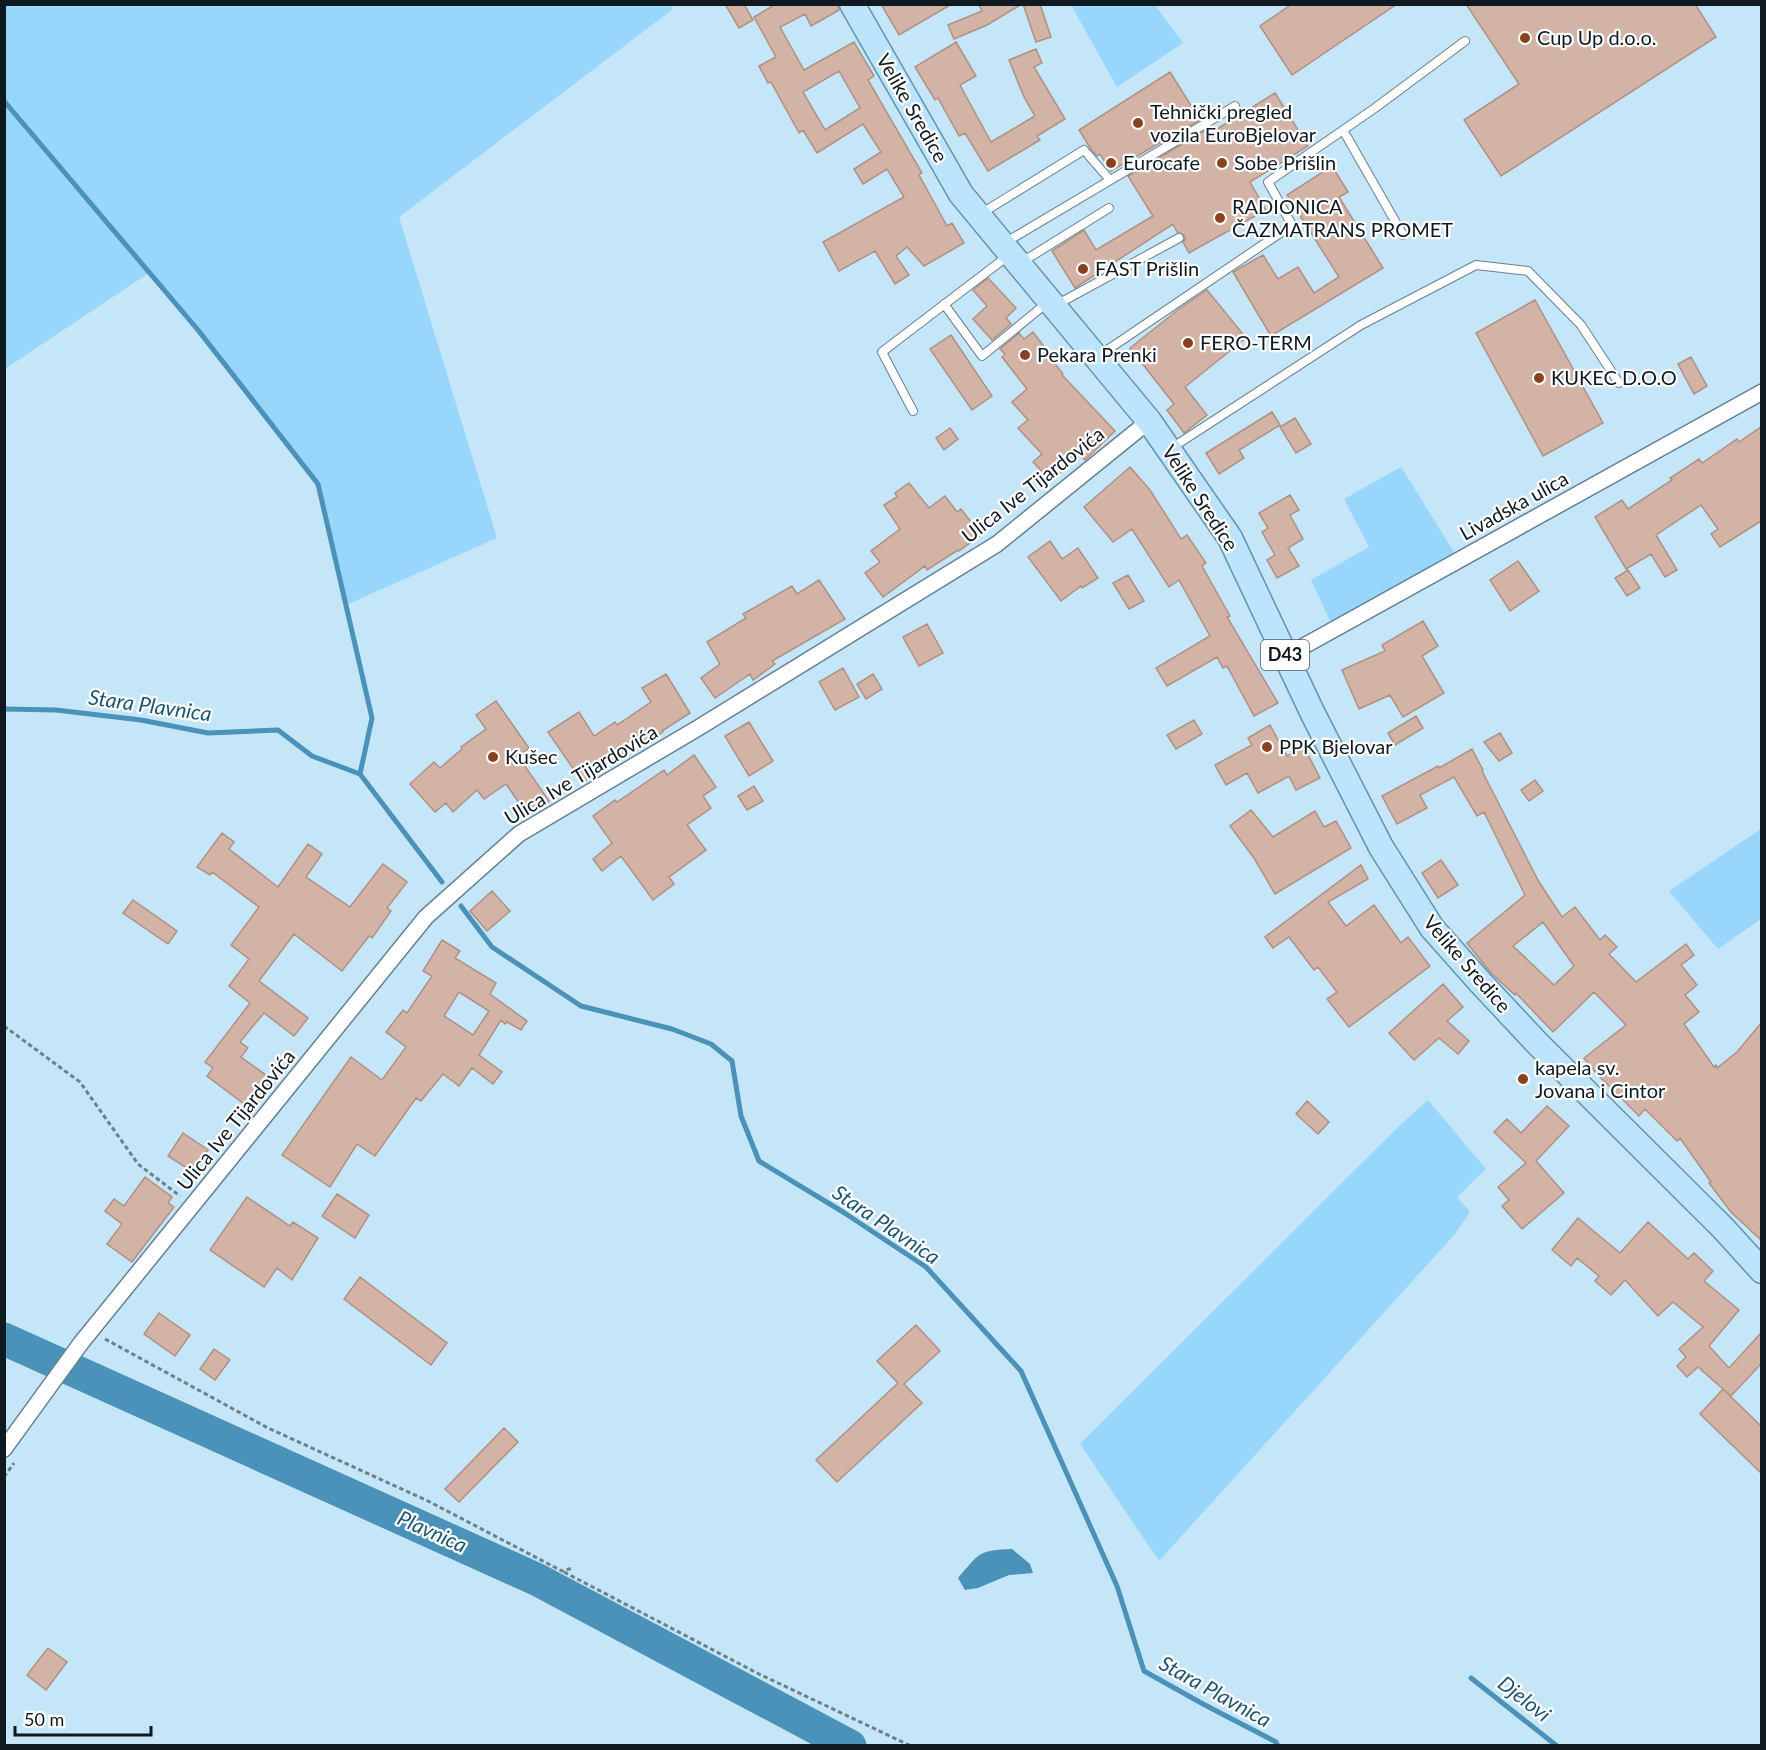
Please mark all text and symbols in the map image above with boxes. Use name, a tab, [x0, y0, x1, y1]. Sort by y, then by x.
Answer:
place label: Cup Up d.o.o.	[1537, 25, 1656, 49]
marker: Cup Up d.o.o.	[1518, 31, 1532, 45]
street label: Velike Sredice	[872, 49, 954, 166]
place label: Tehnički pregled vozila EuroBjelovar	[1150, 99, 1317, 146]
marker: Tehnički pregled vozila EuroBjelovar	[1131, 116, 1145, 130]
place label: Eurocafe	[1123, 150, 1200, 174]
place label: Sobe Prišlin	[1234, 150, 1336, 174]
marker: Eurocafe	[1104, 156, 1118, 170]
marker: Sobe Prišlin	[1215, 156, 1229, 170]
place label: RADIONICA ČAZMATRANS PROMET	[1232, 194, 1453, 241]
marker: RADIONICA ČAZMATRANS PROMET	[1213, 211, 1227, 225]
place label: FAST Prišlin	[1095, 256, 1199, 280]
marker: FAST Prišlin	[1076, 262, 1090, 276]
place label: FERO-TERM	[1200, 330, 1312, 354]
marker: FERO-TERM	[1181, 336, 1195, 350]
place label: Pekara Prenki	[1037, 342, 1157, 366]
marker: Pekara Prenki	[1018, 348, 1032, 362]
place label: KUKEC D.O.O	[1551, 365, 1677, 389]
marker: KUKEC D.O.O	[1532, 371, 1546, 385]
street label: Ulica Ive Tijardovića	[956, 421, 1108, 547]
street label: Velike Sredice	[1158, 440, 1244, 555]
street label: Livadska ulica	[1455, 465, 1572, 545]
road number: D43	[1261, 640, 1309, 670]
water label: Stara Plavnica	[87, 684, 213, 726]
street label: Ulica Ive Tijardovića	[500, 719, 661, 829]
place label: PPK Bjelovar	[1279, 734, 1393, 758]
marker: PPK Bjelovar	[1260, 740, 1274, 754]
place label: Kušec	[505, 744, 558, 768]
marker: Kušec	[486, 750, 500, 764]
street label: Velike Sredice	[1419, 910, 1517, 1017]
street label: Ulica Ive Tijardovića	[171, 1044, 299, 1195]
place label: kapela sv. Jovana i Cintor	[1535, 1055, 1666, 1102]
marker: kapela sv. Jovana i Cintor	[1516, 1072, 1530, 1086]
water label: Stara Plavnica	[829, 1179, 945, 1269]
water label: Plavnica	[394, 1504, 471, 1557]
water label: Stara Plavnica	[1156, 1650, 1276, 1732]
water label: Djelovi	[1494, 1670, 1556, 1726]
scale bar	[15, 1699, 152, 1737]
text: 50 m	[24, 1708, 64, 1730]

